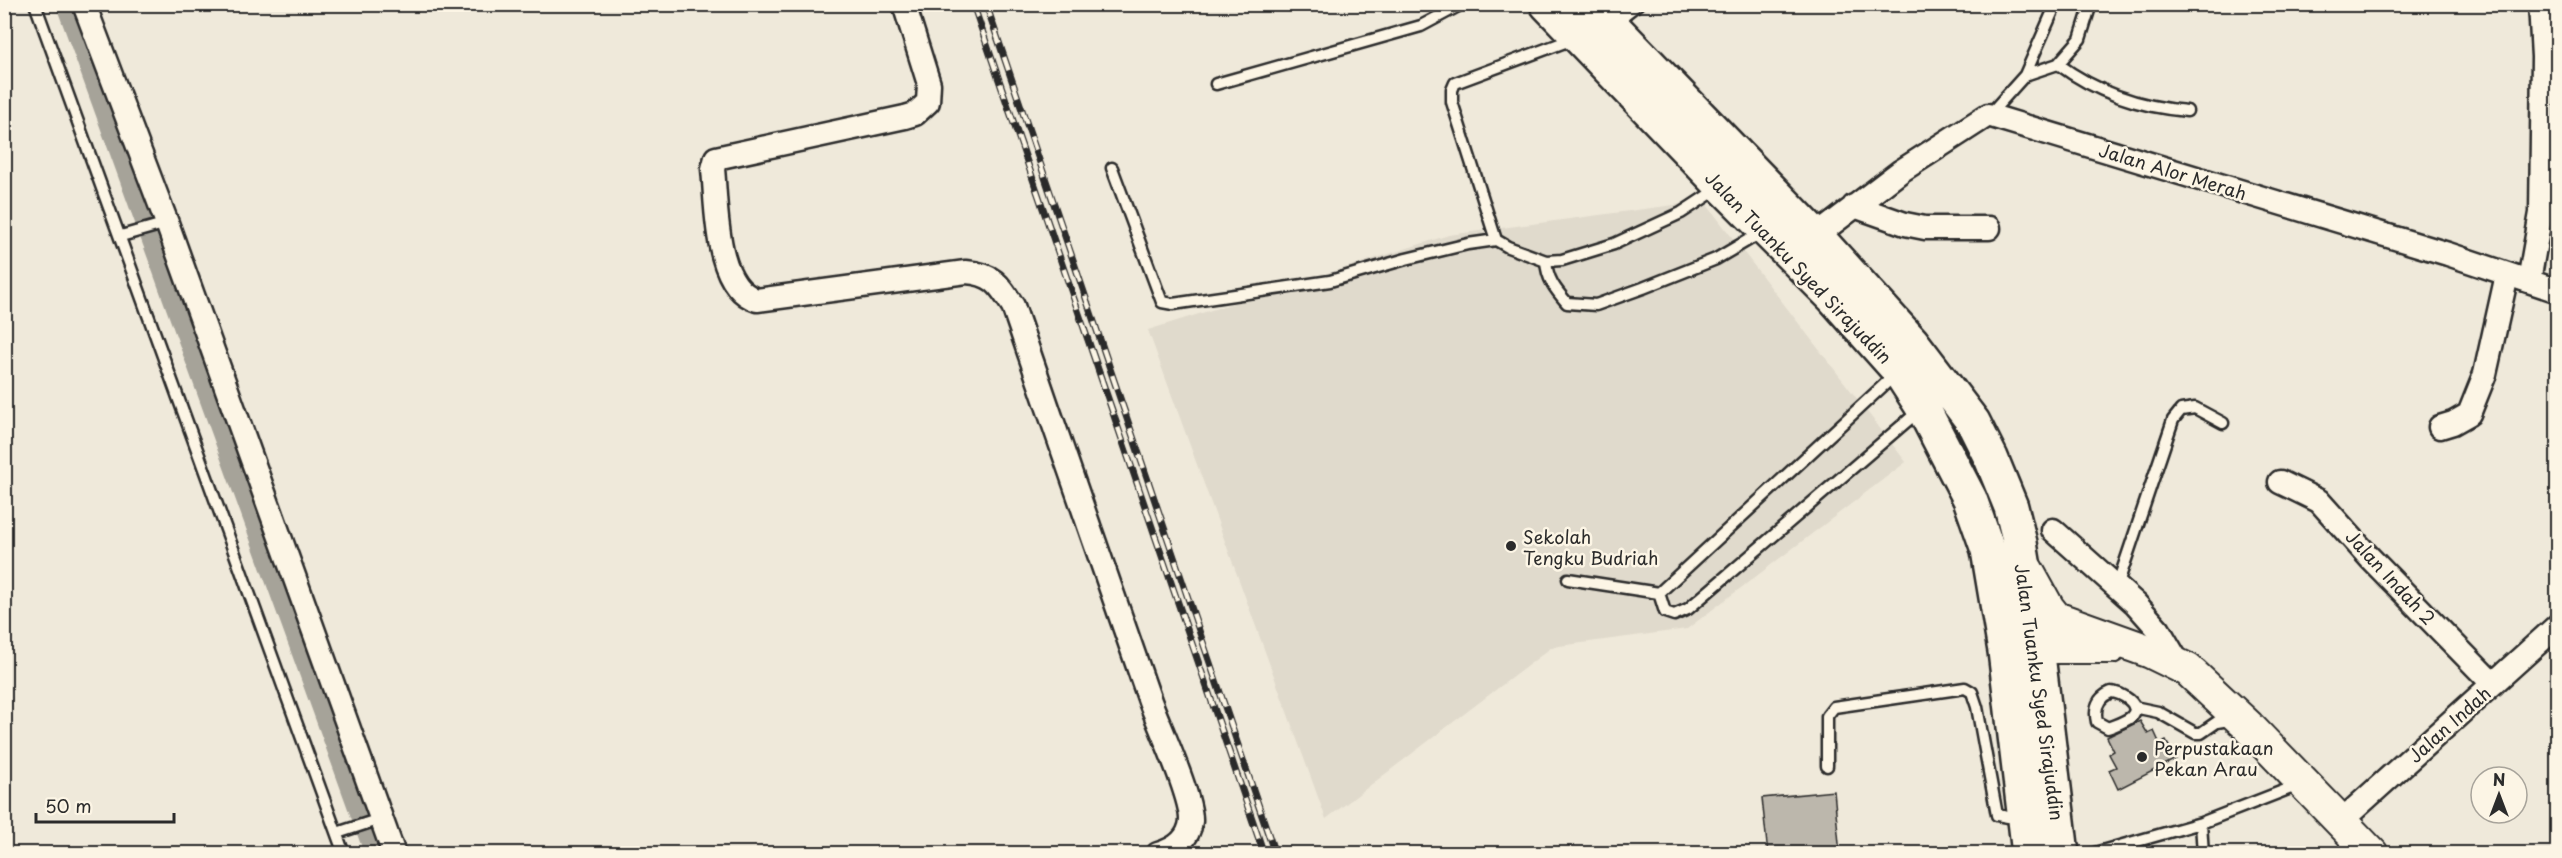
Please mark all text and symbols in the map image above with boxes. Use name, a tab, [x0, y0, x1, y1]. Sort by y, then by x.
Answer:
street label: Jalan Alor Merah	[2096, 136, 2250, 206]
street label: Jalan Tuanku Syed Sirajuddin	[1699, 164, 1899, 370]
place label: Sekolah Tengku Budriah	[1523, 523, 1658, 571]
street label: Jalan Indah 2	[2340, 524, 2442, 630]
marker: Sekolah Tengku Budriah	[1504, 539, 1518, 553]
street label: Jalan Tuanku Syed Sirajuddin	[2009, 562, 2071, 822]
street label: Jalan Indah	[2402, 680, 2496, 768]
place label: Perpustakaan Pekan Arau	[2154, 734, 2274, 782]
marker: Perpustakaan Pekan Arau	[2135, 750, 2149, 764]
north arrow	[2469, 765, 2529, 825]
text: N	[2493, 767, 2505, 791]
scale bar	[36, 786, 174, 824]
text: 50 m	[45, 792, 92, 819]

